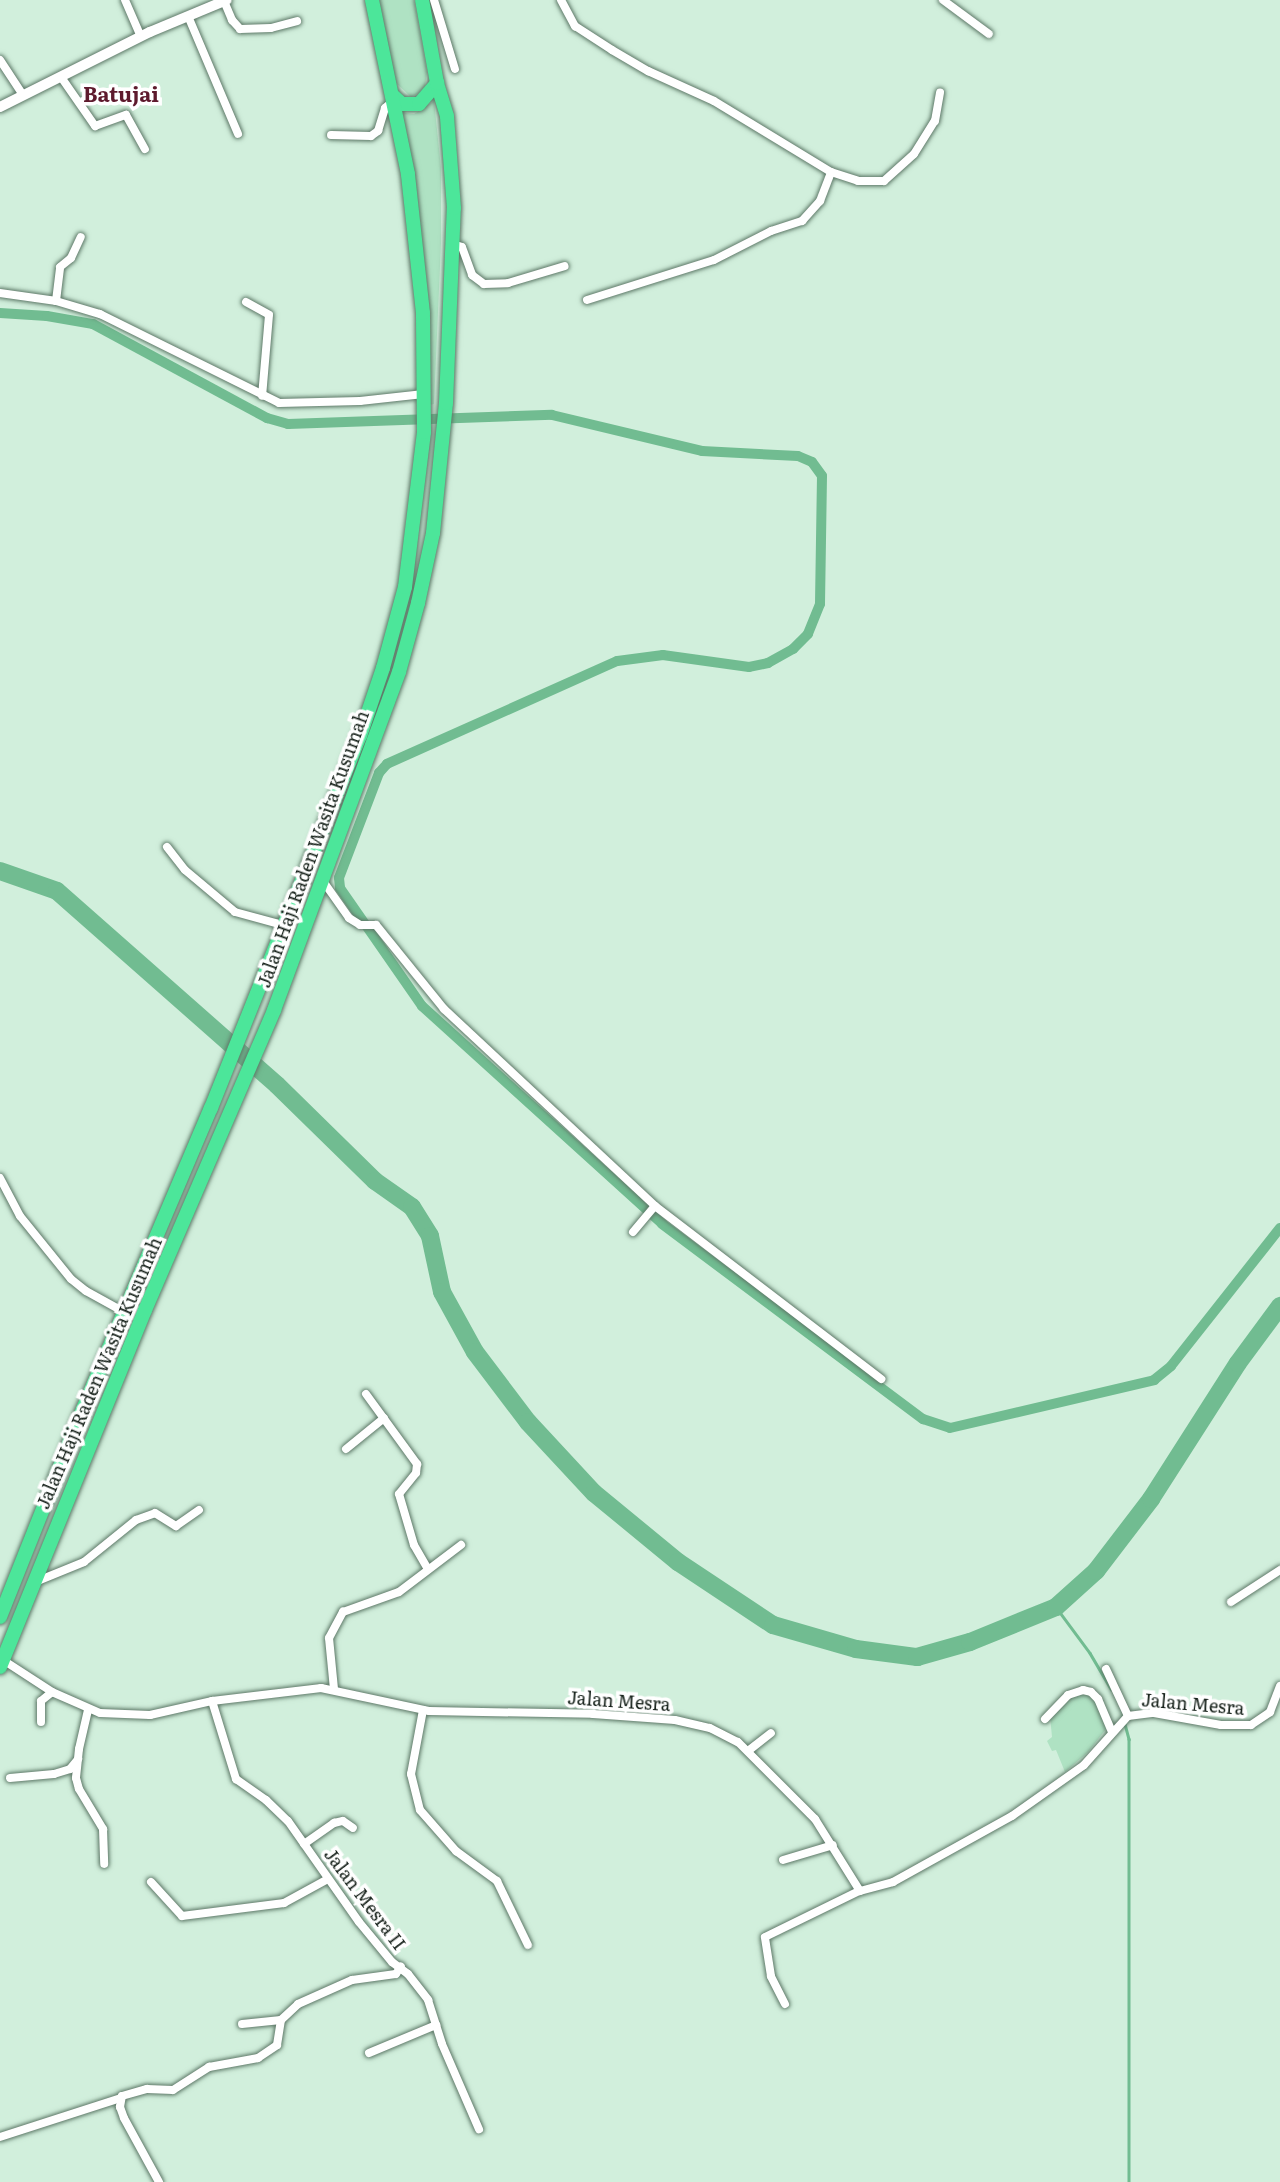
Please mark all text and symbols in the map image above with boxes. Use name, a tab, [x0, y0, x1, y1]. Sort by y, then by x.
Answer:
district label: Batujai	[83, 80, 159, 106]
street label: Jalan Haji Raden Wasita Kusumah	[253, 708, 373, 990]
street label: Jalan Haji Raden Wasita Kusumah	[32, 1234, 166, 1512]
street label: Jalan Mesra	[567, 1687, 671, 1715]
street label: Jalan Mesra	[1141, 1689, 1245, 1719]
street label: Jalan Mesra II	[320, 1844, 410, 1954]

